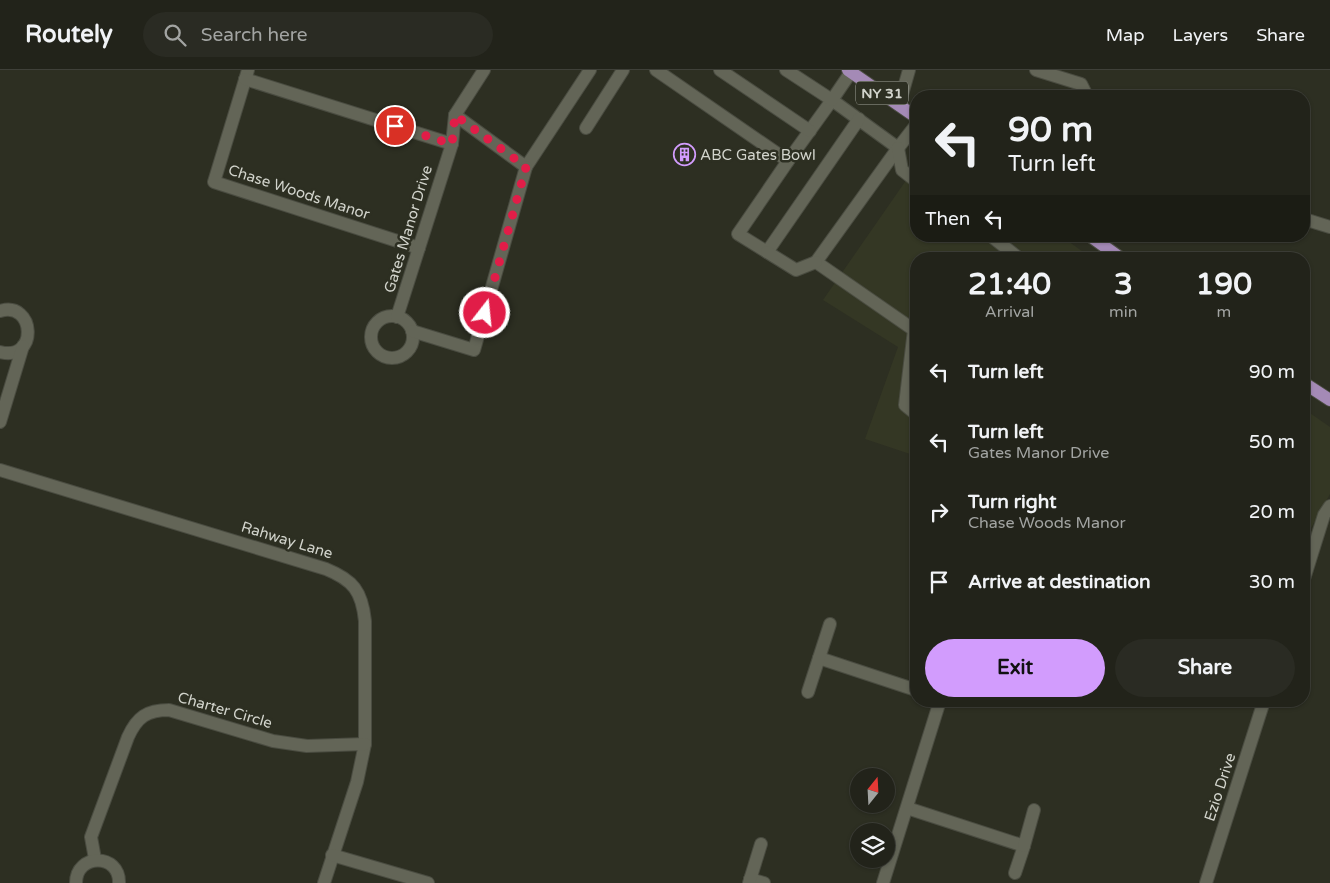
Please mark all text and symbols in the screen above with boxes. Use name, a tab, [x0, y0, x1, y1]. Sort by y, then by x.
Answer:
search box	[143, 12, 493, 57]
text: Routely	[25, 20, 113, 49]
icon: search	[161, 21, 189, 49]
text: Search here	[201, 24, 308, 46]
text: Map	[1106, 24, 1145, 46]
text: Layers	[1173, 24, 1228, 46]
text: Share	[1256, 24, 1305, 46]
road number: NY 31	[856, 82, 908, 104]
pin	[374, 105, 416, 147]
text: 90 m	[1008, 109, 1093, 151]
icon: left	[925, 110, 990, 175]
icon: arrive	[381, 112, 409, 140]
building icon: ABC Gates Bowl	[672, 143, 696, 167]
place label: ABC Gates Bowl	[700, 146, 816, 164]
text: Turn left	[1008, 151, 1096, 177]
street label: Chase Woods Manor	[226, 161, 372, 223]
street label: Gates Manor Drive	[380, 163, 436, 295]
icon: left	[980, 205, 1008, 233]
text: Then	[925, 208, 970, 230]
text: 21:40	[968, 266, 1051, 303]
text: 3	[1114, 266, 1133, 303]
text: 190	[1196, 266, 1252, 303]
position arrow	[458, 286, 510, 338]
text: Arrival	[985, 302, 1034, 322]
text: min	[1109, 302, 1138, 322]
text: m	[1216, 302, 1231, 322]
icon: left	[925, 358, 953, 386]
text: Turn left	[968, 361, 1044, 383]
text: 90 m	[1249, 361, 1295, 383]
text: Turn left	[968, 421, 1044, 443]
icon: left	[925, 428, 953, 456]
text: 50 m	[1249, 431, 1295, 453]
text: Gates Manor Drive	[968, 443, 1109, 463]
text: Turn right	[968, 491, 1056, 513]
icon: right	[925, 498, 953, 526]
text: 20 m	[1249, 501, 1295, 523]
text: Chase Woods Manor	[968, 513, 1126, 533]
street label: Rahway Lane	[239, 518, 335, 562]
icon: arrive	[925, 568, 953, 596]
text: Arrive at destination	[968, 571, 1151, 593]
text: 30 m	[1249, 571, 1295, 593]
button: Exit	[925, 639, 1105, 697]
button: Share	[1115, 639, 1295, 697]
street label: Charter Circle	[176, 688, 274, 732]
street label: Ezio Drive	[1201, 751, 1239, 823]
north arrow	[850, 768, 895, 812]
map controls	[850, 768, 895, 868]
button: layers	[850, 823, 895, 868]

